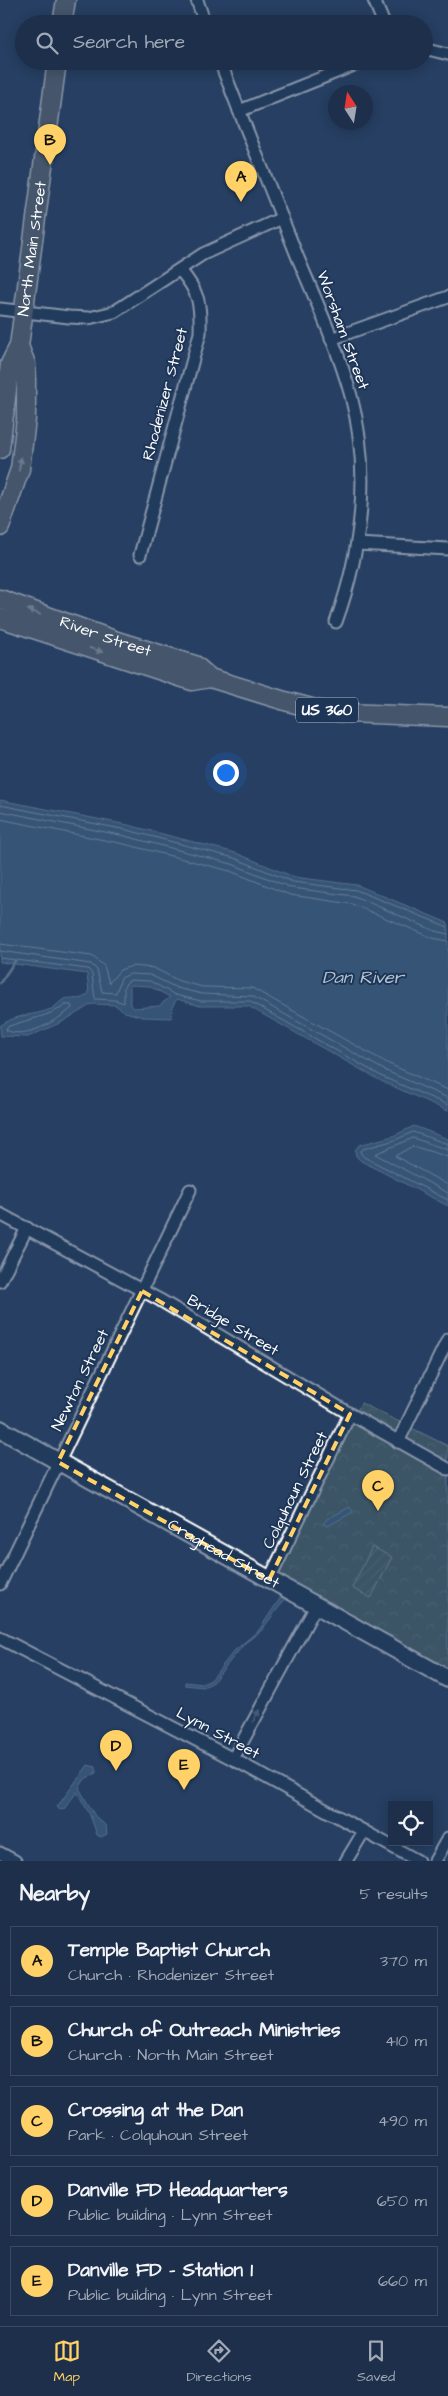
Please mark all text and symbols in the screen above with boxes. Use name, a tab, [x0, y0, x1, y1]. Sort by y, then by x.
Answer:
search box	[15, 15, 433, 70]
icon: search	[33, 29, 61, 57]
text: Search here	[73, 29, 185, 56]
north arrow	[328, 85, 373, 130]
pin: B	[34, 124, 66, 165]
pin: A	[225, 161, 257, 202]
street label: North Main Street	[12, 179, 52, 318]
street label: Worsham Street	[311, 267, 375, 393]
street label: Rhodenizer Street	[137, 325, 193, 463]
one-way arrow	[16, 456, 24, 472]
one-way arrow	[27, 608, 42, 616]
street label: River Street	[57, 610, 155, 662]
one-way arrow	[89, 647, 104, 655]
road number: US 360	[296, 698, 358, 722]
your location	[213, 760, 239, 786]
water label: Dan River	[322, 965, 406, 990]
street label: Bridge Street	[182, 1289, 283, 1362]
street label: Newton Street	[46, 1325, 114, 1435]
street label: Colquhoun Street	[257, 1427, 333, 1552]
pin: C	[362, 1470, 394, 1511]
street label: Craghead Street	[164, 1514, 284, 1594]
street label: Lynn Street	[172, 1702, 264, 1765]
one-way arrow	[252, 1710, 261, 1723]
pin: D	[100, 1730, 132, 1771]
pin: E	[168, 1749, 200, 1790]
map controls	[388, 1801, 433, 1846]
button: locate	[388, 1801, 433, 1846]
text: Nearby	[20, 1879, 90, 1908]
text: 5 results	[360, 1883, 428, 1905]
text: Temple Baptist Church	[68, 1937, 270, 1964]
text: A	[32, 1950, 42, 1972]
text: 370 m	[380, 1950, 427, 1972]
text: Church · Rhodenizer Street	[68, 1964, 274, 1986]
text: Church of Outreach Ministries	[68, 2017, 341, 2044]
text: B	[31, 2030, 43, 2052]
text: 410 m	[385, 2030, 427, 2052]
text: Church · North Main Street	[68, 2044, 274, 2066]
text: Crossing at the Dan	[68, 2097, 243, 2124]
text: C	[31, 2110, 43, 2132]
text: 490 m	[378, 2110, 427, 2132]
text: Park · Colquhoun Street	[68, 2124, 248, 2146]
text: Danville FD Headquarters	[68, 2177, 288, 2204]
text: D	[32, 2190, 42, 2212]
text: 650 m	[377, 2190, 427, 2212]
text: Public building · Lynn Street	[68, 2204, 272, 2226]
text: Danville FD - Station 1	[68, 2257, 253, 2284]
text: E	[32, 2270, 42, 2292]
text: 660 m	[378, 2270, 427, 2292]
text: Public building · Lynn Street	[68, 2284, 272, 2306]
tab: Map	[53, 2337, 81, 2387]
tab: Directions	[186, 2337, 251, 2387]
tab: Saved	[357, 2337, 395, 2387]

